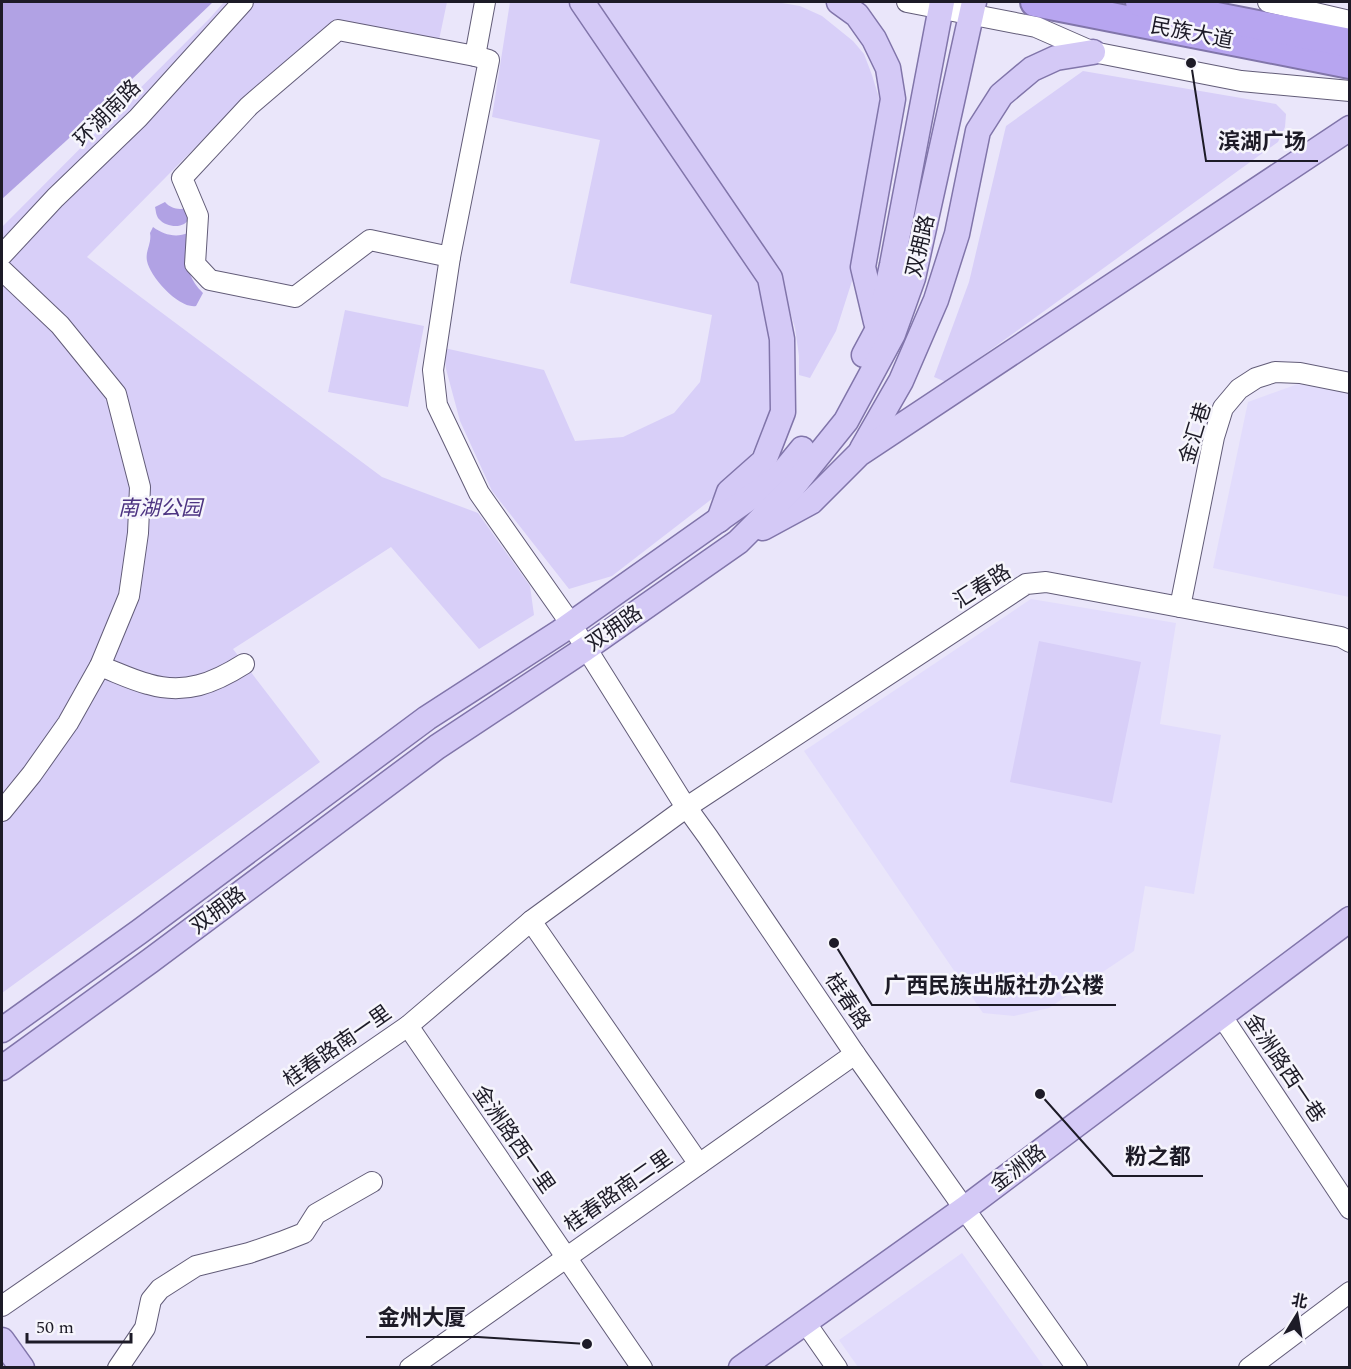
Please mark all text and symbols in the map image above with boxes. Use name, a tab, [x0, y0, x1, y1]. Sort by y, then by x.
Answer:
street label: 民族大道	[1148, 10, 1236, 58]
street label: 环湖南路	[67, 73, 149, 155]
callout: 滨湖广场	[1206, 121, 1318, 161]
text: 滨湖广场	[1218, 126, 1306, 159]
street label: 双拥路	[898, 212, 944, 281]
street label: 金汇巷	[1171, 398, 1220, 468]
park label: 南湖公园	[118, 493, 205, 525]
street label: 汇春路	[947, 557, 1018, 617]
street label: 双拥路	[580, 598, 650, 660]
street label: 双拥路	[184, 879, 253, 943]
callout: 广西民族出版社办公楼	[872, 965, 1116, 1005]
street label: 桂春路	[816, 966, 878, 1037]
text: 广西民族出版社办公楼	[884, 970, 1104, 1003]
street label: 桂春路南一里	[277, 998, 398, 1096]
street label: 金洲路西一巷	[1236, 1007, 1333, 1130]
street label: 金洲路西一里	[464, 1079, 562, 1200]
callout: 粉之都	[1113, 1136, 1203, 1176]
street label: 金洲路	[984, 1137, 1053, 1201]
text: 粉之都	[1125, 1141, 1191, 1174]
street label: 桂春路南二里	[558, 1143, 679, 1241]
north arrow	[1267, 1285, 1327, 1345]
text: 北	[1290, 1288, 1310, 1315]
callout: 金州大厦	[366, 1297, 478, 1337]
text: 金州大厦	[378, 1302, 466, 1335]
scale bar	[27, 1306, 130, 1344]
text: 50 m	[36, 1314, 74, 1341]

